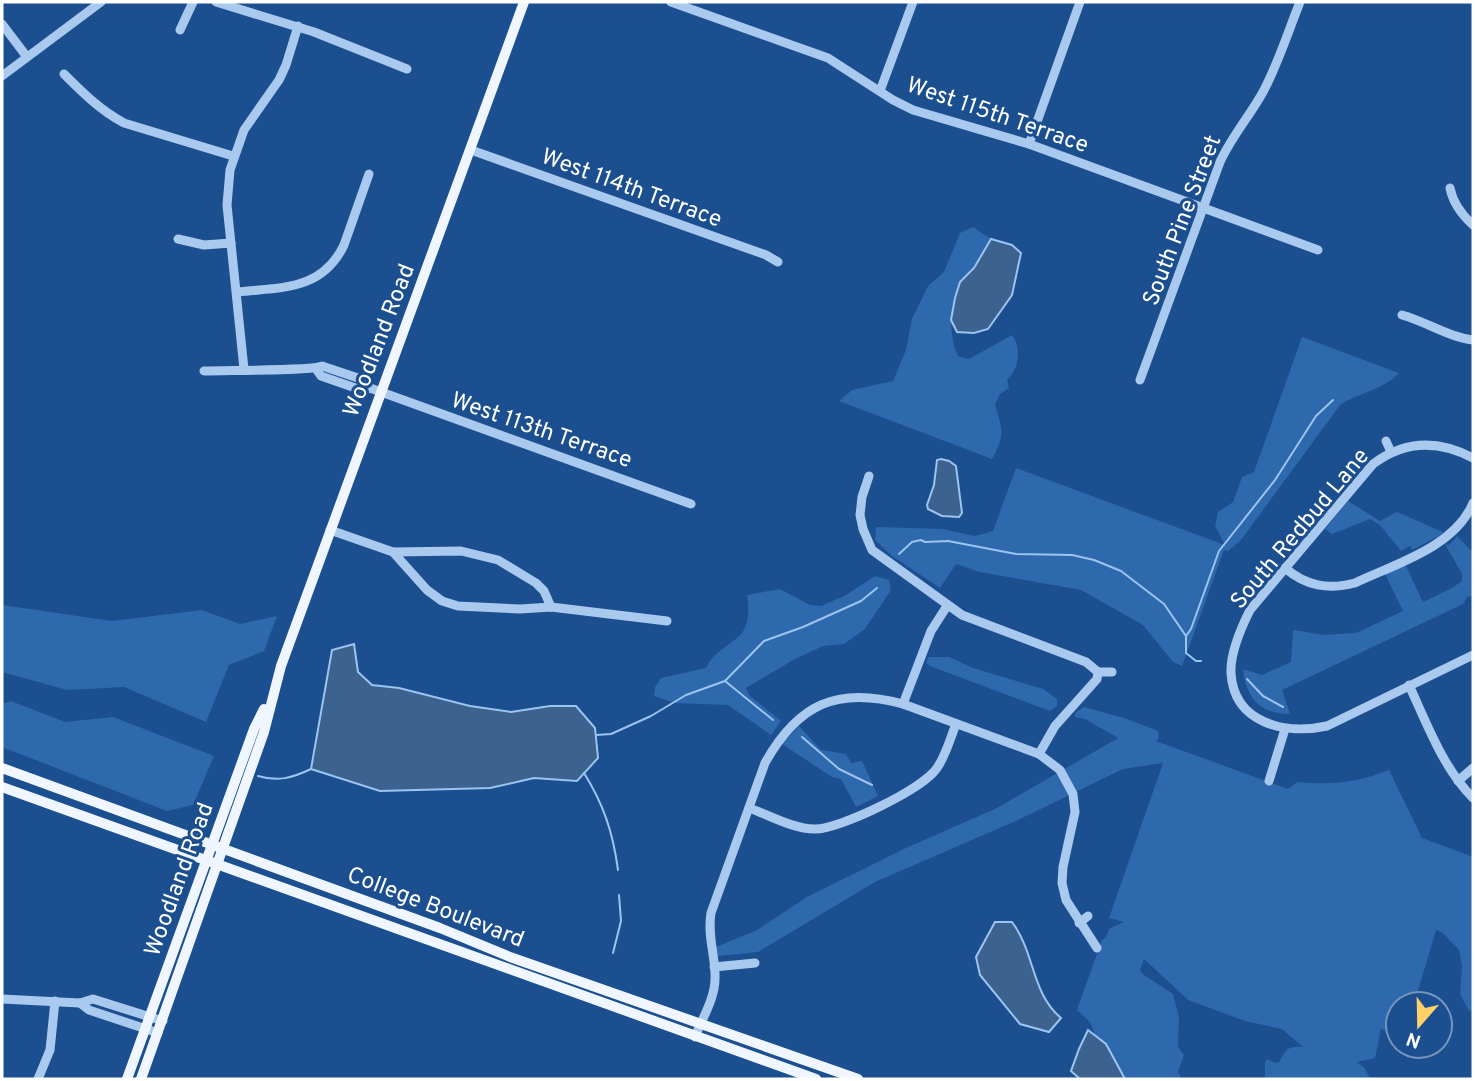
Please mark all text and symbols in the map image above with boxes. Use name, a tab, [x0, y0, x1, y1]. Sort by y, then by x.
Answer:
street label: West 115th Terrace	[902, 72, 1092, 161]
street label: South Pine Street	[1137, 131, 1229, 310]
street label: West 114th Terrace	[537, 143, 725, 235]
street label: Woodland Road	[338, 260, 423, 421]
street label: West 113th Terrace	[447, 387, 636, 476]
street label: South Redbud Lane	[1225, 443, 1377, 616]
street label: Woodland Road	[139, 799, 222, 961]
street label: College Boulevard	[342, 861, 528, 955]
north arrow	[1384, 990, 1454, 1060]
text: N	[1403, 1025, 1424, 1053]

